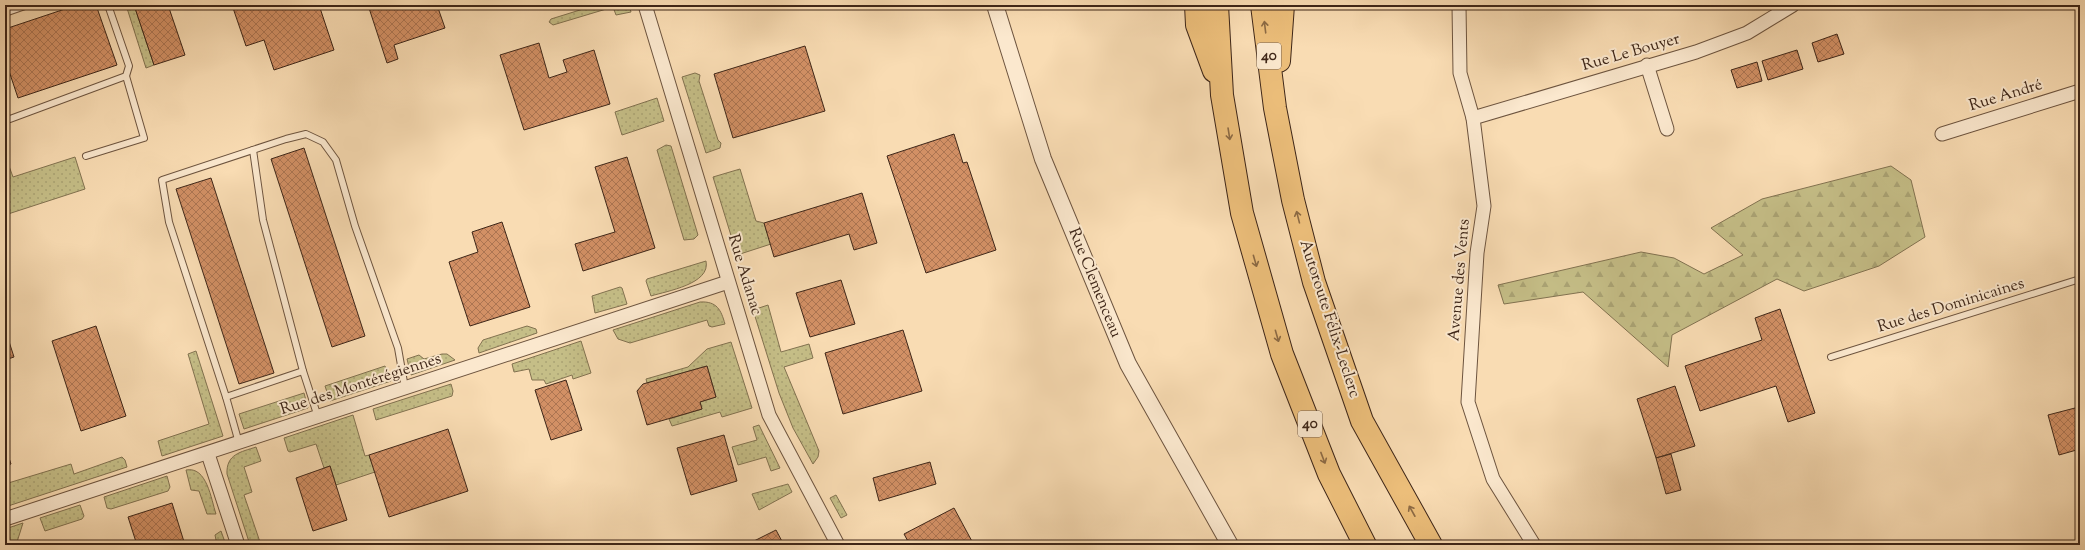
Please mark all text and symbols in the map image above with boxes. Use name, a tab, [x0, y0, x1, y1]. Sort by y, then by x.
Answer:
one-way arrow	[1261, 21, 1269, 34]
street label: Rue Le Bouyer	[1579, 28, 1683, 78]
road number: 40	[1257, 43, 1281, 69]
street label: Rue André	[1966, 74, 2046, 118]
one-way arrow	[1225, 127, 1233, 140]
one-way arrow	[1293, 211, 1301, 224]
street label: Avenue des Vents	[1443, 218, 1477, 342]
street label: Rue Clemenceau	[1061, 225, 1127, 341]
street label: Rue Adanac	[721, 232, 767, 318]
street label: Autoroute Félix-Leclerc	[1293, 237, 1365, 401]
one-way arrow	[1252, 254, 1259, 267]
street label: Rue des Dominicaines	[1875, 273, 2027, 339]
one-way arrow	[1274, 330, 1281, 343]
street label: Rue des Montérégiennes	[277, 348, 445, 422]
road number: 40	[1298, 411, 1322, 437]
one-way arrow	[1319, 451, 1327, 463]
one-way arrow	[1408, 505, 1415, 517]

